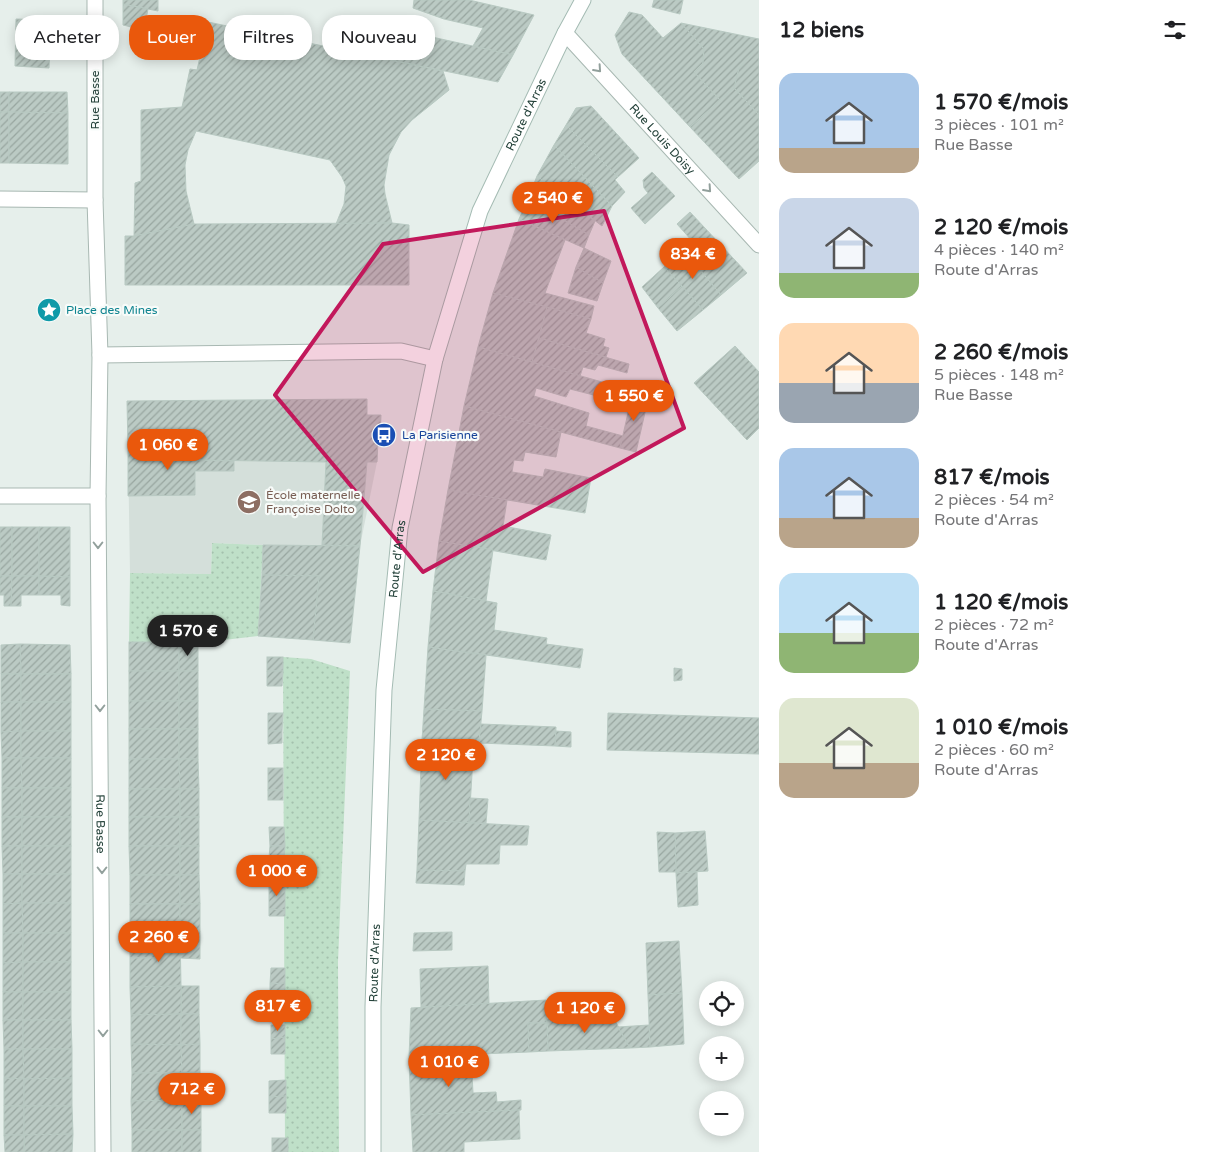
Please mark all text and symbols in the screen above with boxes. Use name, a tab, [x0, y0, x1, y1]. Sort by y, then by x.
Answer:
chip: Acheter	[15, 15, 119, 60]
chip: Louer	[129, 15, 214, 60]
chip: Filtres	[224, 15, 312, 60]
chip: Nouveau	[322, 15, 435, 60]
icon: filters	[1161, 16, 1189, 44]
text: 12 biens	[779, 18, 864, 43]
one-way arrow	[592, 64, 601, 73]
street label: Rue Basse	[88, 70, 102, 130]
street label: Route d'Arras	[503, 76, 549, 153]
text: 1 570 €/mois	[934, 90, 1068, 115]
icon: home	[819, 93, 879, 153]
street label: Rue Louis Doisy	[627, 101, 698, 178]
text: 3 pièces · 101 m²	[934, 115, 1064, 135]
text: Rue Basse	[934, 135, 1013, 155]
pin: 2 540 €	[507, 182, 599, 224]
one-way arrow	[702, 183, 711, 192]
text: 2 540 €	[523, 188, 583, 208]
text: 2 120 €/mois	[934, 215, 1068, 240]
icon: home	[819, 218, 879, 278]
pin: 834 €	[658, 238, 728, 280]
text: 4 pièces · 140 m²	[934, 240, 1064, 260]
text: 834 €	[670, 244, 716, 264]
text: Route d'Arras	[934, 260, 1039, 280]
place icon: Place des Mines	[36, 297, 62, 323]
place label: Place des Mines	[66, 303, 158, 317]
text: 2 260 €/mois	[934, 340, 1068, 365]
icon: home	[819, 343, 879, 403]
text: 5 pièces · 148 m²	[934, 365, 1064, 385]
pin: 1 550 €	[588, 380, 680, 422]
text: Rue Basse	[934, 385, 1013, 405]
text: 1 550 €	[604, 386, 664, 406]
bus stop icon: La Parisienne	[371, 422, 397, 448]
pin: 1 060 €	[122, 428, 214, 471]
place label: La Parisienne	[402, 428, 478, 442]
text: 1 060 €	[138, 435, 198, 455]
text: 817 €/mois	[934, 465, 1050, 490]
icon: home	[819, 468, 879, 528]
place label: École maternelle Françoise Dolto	[266, 488, 361, 516]
school or university icon: École maternelle Françoise Dolto	[236, 489, 262, 515]
text: 2 pièces · 54 m²	[934, 490, 1054, 510]
text: Route d'Arras	[934, 510, 1039, 530]
street label: Route d'Arras	[386, 518, 409, 599]
one-way arrow	[93, 541, 104, 549]
text: 1 120 €/mois	[934, 590, 1068, 615]
icon: home	[819, 593, 879, 653]
pin: 1 570 €	[142, 614, 234, 657]
text: 2 pièces · 72 m²	[934, 615, 1054, 635]
text: 1 570 €	[158, 621, 218, 641]
text: Route d'Arras	[934, 635, 1039, 655]
one-way arrow	[95, 704, 106, 712]
text: 1 010 €/mois	[934, 715, 1068, 740]
icon: home	[819, 718, 879, 778]
pin: 2 120 €	[400, 738, 492, 781]
text: 2 pièces · 60 m²	[934, 740, 1054, 760]
text: 2 120 €	[416, 745, 476, 765]
text: Route d'Arras	[934, 760, 1039, 780]
street label: Rue Basse	[93, 794, 108, 854]
pin: 1 000 €	[231, 854, 323, 897]
text: 1 000 €	[247, 861, 307, 881]
one-way arrow	[96, 866, 107, 874]
pin: 2 260 €	[113, 920, 205, 963]
street label: Route d'Arras	[366, 923, 383, 1002]
text: 2 260 €	[129, 927, 189, 947]
map controls	[699, 981, 744, 1136]
button: locate	[699, 981, 744, 1026]
pin: 817 €	[243, 990, 313, 1032]
pin: 1 120 €	[539, 992, 631, 1034]
text: 817 €	[255, 996, 301, 1016]
text: 1 120 €	[555, 998, 615, 1018]
one-way arrow	[98, 1029, 108, 1037]
button: +	[699, 1036, 744, 1081]
pin: 1 010 €	[403, 1046, 495, 1088]
text: 1 010 €	[419, 1052, 479, 1072]
pin: 712 €	[157, 1072, 227, 1115]
text: 712 €	[169, 1079, 215, 1099]
button: −	[699, 1091, 744, 1136]

